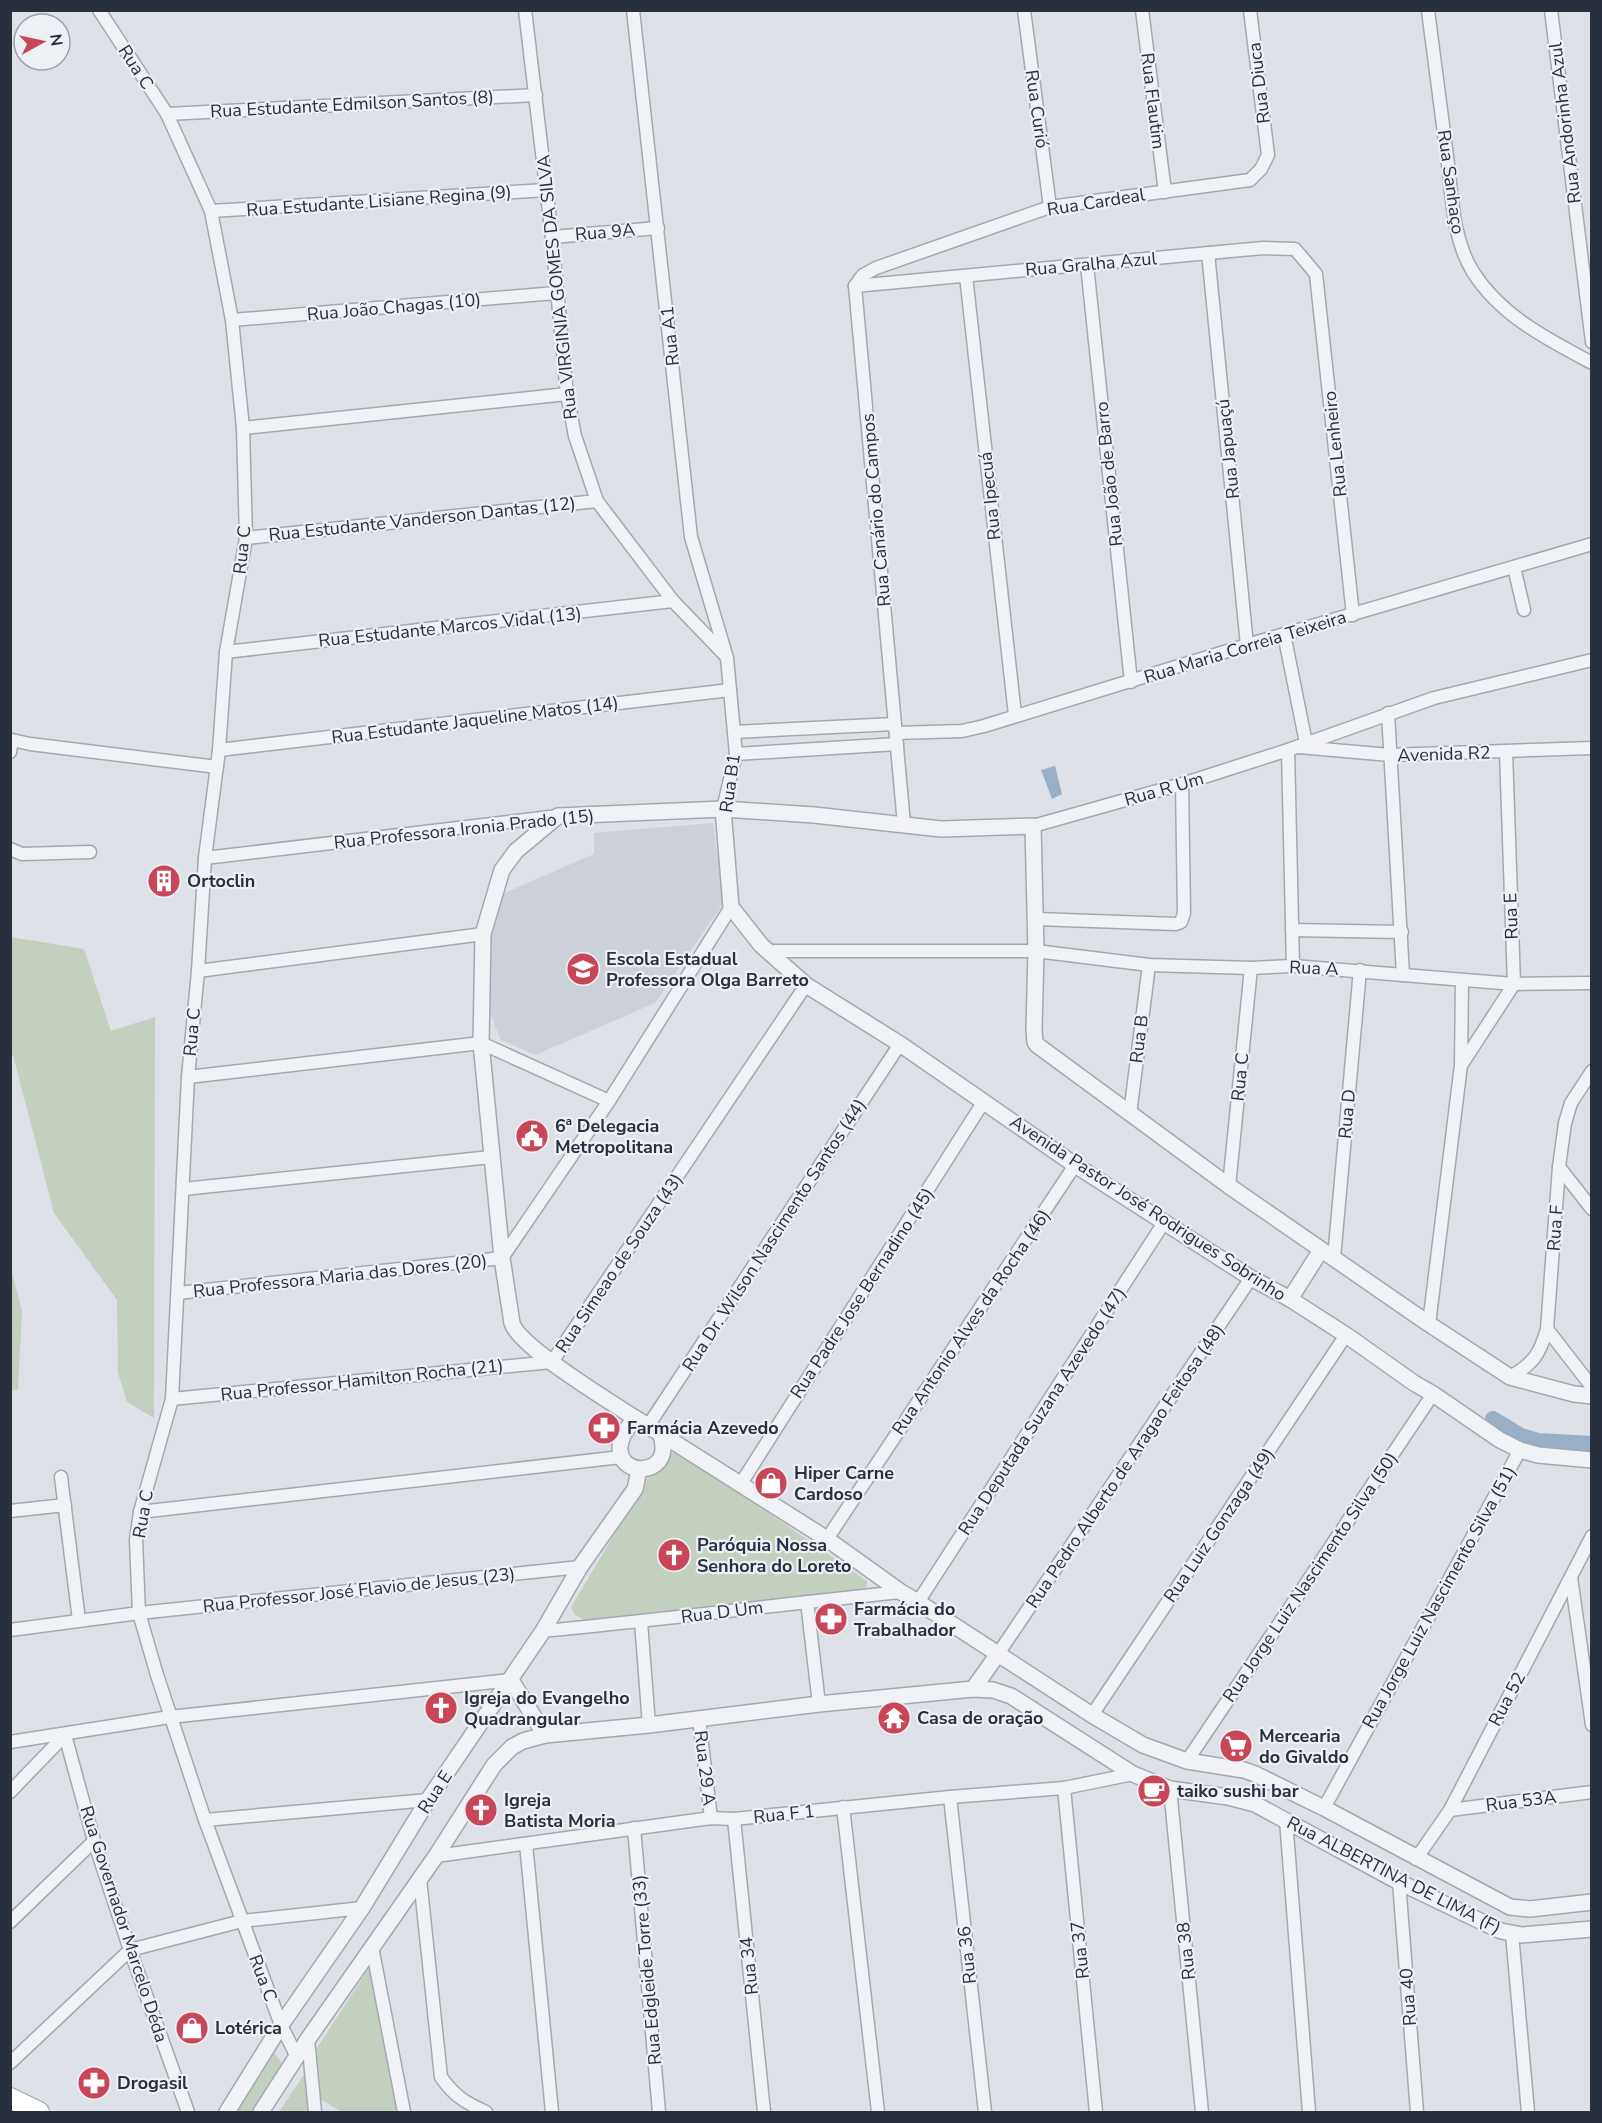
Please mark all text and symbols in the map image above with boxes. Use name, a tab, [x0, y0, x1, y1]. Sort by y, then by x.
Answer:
north arrow	[12, 12, 72, 72]
text: N	[44, 33, 68, 48]
street label: Rua C	[113, 40, 159, 94]
street label: Rua Andorinha Azul	[1543, 40, 1587, 205]
street label: Rua Diuca	[1242, 41, 1276, 125]
street label: Rua Flautim	[1135, 51, 1171, 151]
street label: Rua Curió	[1020, 68, 1054, 150]
street label: Rua Estudante Edmilson Santos (8)	[210, 85, 494, 123]
street label: Rua Sanhaço	[1432, 128, 1470, 236]
street label: Rua VIRGINIA GOMES DA SILVA	[531, 153, 583, 421]
street label: Rua Estudante Lisiane Regina (9)	[246, 180, 512, 222]
street label: Rua Cardeal	[1045, 182, 1147, 222]
street label: Rua 9A	[574, 217, 636, 247]
street label: Rua Gralha Azul	[1024, 246, 1158, 282]
street label: Rua João Chagas (10)	[306, 287, 482, 327]
street label: Rua A1	[655, 305, 685, 367]
street label: Rua Lenheiro	[1318, 390, 1352, 498]
street label: Rua Japuaçú	[1211, 398, 1245, 500]
street label: Rua João de Barro	[1089, 400, 1129, 548]
street label: Rua Canário do Campos	[856, 412, 896, 608]
street label: Rua Ipecuá	[973, 451, 1007, 541]
street label: Rua Estudante Vanderson Dantas (12)	[267, 491, 577, 547]
street label: Rua C	[228, 525, 256, 575]
street label: Rua Estudante Marcos Vidal (13)	[317, 601, 583, 653]
street label: Rua Maria Correia Teixeira	[1141, 605, 1349, 689]
street label: Rua Estudante Jaqueline Matos (14)	[330, 690, 620, 750]
street label: Avenida R2	[1397, 740, 1491, 768]
street label: Rua B1	[714, 752, 746, 814]
street label: Rua R Um	[1122, 766, 1206, 812]
street label: Rua Professora Ironia Prado (15)	[333, 803, 595, 855]
building icon: Ortoclin	[146, 863, 182, 899]
place label: Ortoclin	[187, 869, 255, 893]
street label: Rua E	[1498, 892, 1524, 940]
place label: Escola Estadual Professora Olga Barreto	[606, 947, 809, 992]
school or university icon: Escola Estadual Professora Olga Barreto	[565, 951, 601, 987]
street label: Rua A	[1289, 955, 1339, 981]
street label: Rua C	[178, 1007, 206, 1057]
street label: Rua B	[1124, 1013, 1154, 1065]
street label: Rua C	[1226, 1052, 1254, 1102]
street label: Rua D	[1333, 1088, 1361, 1140]
street label: Rua Dr. Wilson Nascimento Santos (44)	[677, 1094, 871, 1376]
street label: Avenida Pastor José Rodrigues Sobrinho	[1005, 1110, 1291, 1306]
place label: 6ª Delegacia Metropolitana	[555, 1114, 673, 1159]
public building icon: 6ª Delegacia Metropolitana	[514, 1118, 550, 1154]
street label: Rua Simeao de Souza (43)	[550, 1168, 688, 1358]
street label: Rua Padre Jose Bernadino (45)	[785, 1183, 939, 1403]
street label: Rua Antonio Alves da Rocha (46)	[886, 1204, 1056, 1440]
street label: Rua F	[1541, 1204, 1569, 1252]
street label: Rua Professora Maria das Dores (20)	[192, 1249, 488, 1303]
street label: Rua Deputada Suzana Azevedo (47)	[953, 1282, 1131, 1540]
street label: Rua Pedro Alberto de Aragao Feitosa (48)	[1020, 1319, 1230, 1613]
street label: Rua Professor Hamilton Rocha (21)	[219, 1353, 505, 1407]
pharmacy icon: Farmácia Azevedo	[586, 1410, 622, 1446]
place label: Farmácia Azevedo	[627, 1416, 779, 1440]
street label: Rua Luiz Gonzaga (49)	[1158, 1443, 1280, 1607]
street label: Rua Jorge Luiz Nascimento Silva (50)	[1217, 1447, 1403, 1707]
place label: Hiper Carne Cardoso	[794, 1461, 894, 1506]
street label: Rua Jorge Luiz Nascimento Silva (51)	[1357, 1461, 1521, 1733]
shop icon: Hiper Carne Cardoso	[753, 1465, 789, 1501]
street label: Rua C	[127, 1488, 159, 1540]
place label: Paróquia Nossa Senhora do Loreto	[697, 1533, 851, 1578]
church icon: Paróquia Nossa Senhora do Loreto	[656, 1537, 692, 1573]
street label: Rua Professor José Flavio de Jesus (23)	[202, 1562, 516, 1618]
street label: Rua D Um	[679, 1595, 765, 1629]
place label: Farmácia do Trabalhador	[854, 1597, 956, 1642]
pharmacy icon: Farmácia do Trabalhador	[813, 1601, 849, 1637]
street label: Rua 52	[1483, 1668, 1531, 1730]
place label: Igreja do Evangelho Quadrangular	[464, 1686, 630, 1731]
church icon: Igreja do Evangelho Quadrangular	[423, 1690, 459, 1726]
temple icon: Casa de oração	[876, 1700, 912, 1736]
place label: Casa de oração	[917, 1706, 1044, 1730]
place label: Mercearia do Givaldo	[1259, 1724, 1349, 1769]
supermarket icon: Mercearia do Givaldo	[1218, 1728, 1254, 1764]
street label: Rua 29 A	[688, 1729, 722, 1807]
street label: Rua E	[412, 1766, 458, 1818]
cafe icon: taiko sushi bar	[1136, 1773, 1172, 1809]
place label: taiko sushi bar	[1177, 1779, 1299, 1803]
street label: Rua 53A	[1484, 1785, 1558, 1817]
place label: Igreja Batista Moria	[504, 1788, 616, 1833]
church icon: Igreja Batista Moria	[463, 1792, 499, 1828]
street label: Rua F 1	[752, 1799, 816, 1829]
street label: Rua Governador Marcelo Déda	[74, 1803, 174, 2045]
street label: Rua ALBERTINA DE LIMA (F)	[1283, 1810, 1505, 1940]
street label: Rua Edgleide Torre (33)	[627, 1874, 667, 2066]
street label: Rua 37	[1065, 1920, 1095, 1980]
street label: Rua 38	[1171, 1921, 1201, 1981]
street label: Rua 36	[952, 1925, 982, 1985]
street label: Rua 34	[734, 1936, 764, 1996]
street label: Rua C	[243, 1951, 283, 2005]
street label: Rua 40	[1394, 1967, 1422, 2027]
shop icon: Lotérica	[174, 2010, 210, 2046]
place label: Lotérica	[215, 2016, 282, 2040]
pharmacy icon: Drogasil	[76, 2065, 112, 2101]
place label: Drogasil	[117, 2071, 188, 2095]

